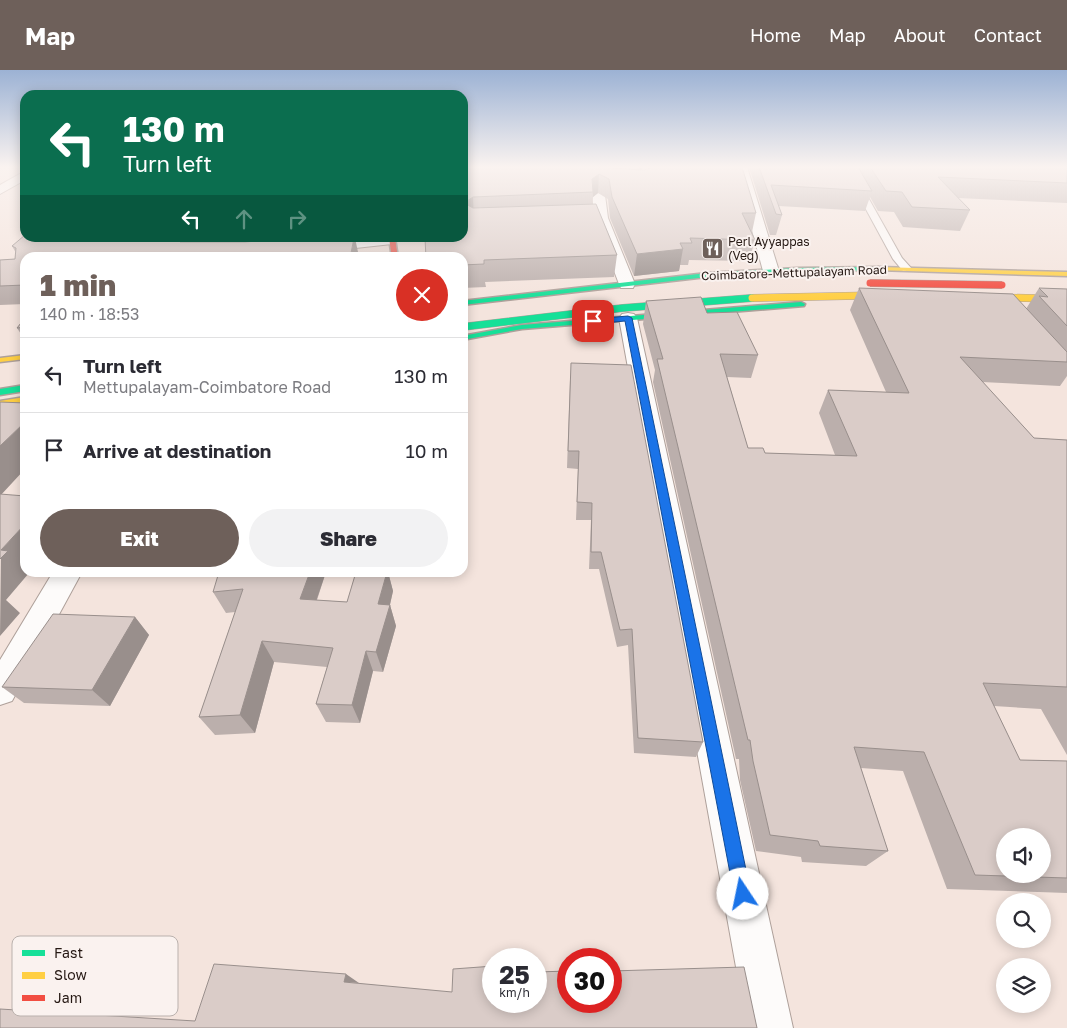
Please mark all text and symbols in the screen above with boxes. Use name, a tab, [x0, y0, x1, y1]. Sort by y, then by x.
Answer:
text: Map	[25, 21, 75, 50]
text: Home	[750, 24, 801, 46]
text: Map	[829, 24, 866, 46]
text: About	[894, 24, 946, 46]
text: Contact	[974, 24, 1042, 46]
text: 130 m	[123, 108, 225, 150]
icon: left	[40, 110, 105, 175]
text: Turn left	[123, 150, 212, 177]
icon: left	[177, 205, 205, 233]
icon: ahead	[230, 205, 258, 233]
icon: right	[283, 205, 311, 233]
place label: Perl Ayyappas (Veg)	[728, 234, 810, 263]
restaurant icon: Perl Ayyappas (Veg)	[700, 237, 724, 261]
street label: Coimbatore-Mettupalayam Road	[701, 262, 887, 283]
text: 1 min	[40, 267, 116, 303]
button: close	[396, 269, 448, 321]
pin	[572, 300, 614, 342]
text: 140 m · 18:53	[40, 304, 139, 324]
icon: arrive	[579, 307, 607, 335]
text: Turn left	[83, 354, 162, 377]
icon: left	[40, 361, 68, 389]
text: 130 m	[394, 364, 448, 387]
text: Mettupalayam-Coimbatore Road	[83, 377, 331, 397]
icon: arrive	[40, 436, 68, 464]
text: Arrive at destination	[83, 439, 271, 462]
text: 10 m	[405, 439, 448, 462]
button: Exit	[40, 509, 239, 567]
button: Share	[249, 509, 448, 567]
map controls	[996, 828, 1051, 1013]
button: sound	[996, 828, 1051, 883]
position arrow	[716, 867, 768, 919]
button: search	[996, 893, 1051, 948]
legend	[12, 936, 178, 1016]
text: Fast	[54, 944, 83, 961]
speed limit sign: 30	[557, 948, 622, 1013]
button: layers	[996, 958, 1051, 1013]
text: 25	[499, 959, 530, 990]
text: Slow	[54, 966, 87, 983]
text: km/h	[499, 985, 530, 1000]
text: Jam	[54, 989, 82, 1006]

